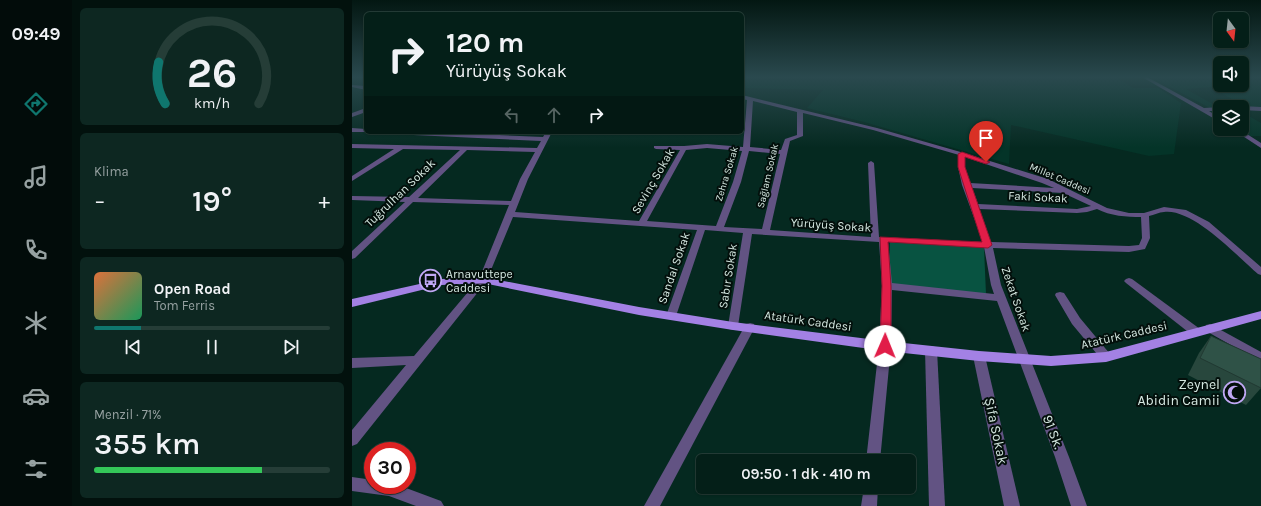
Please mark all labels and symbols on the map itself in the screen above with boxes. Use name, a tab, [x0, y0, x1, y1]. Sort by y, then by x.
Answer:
north arrow	[1213, 12, 1249, 48]
pin	[969, 121, 1003, 162]
street label: Sağlam Sokak	[755, 142, 781, 209]
street label: Zehra Sokak	[713, 145, 741, 203]
street label: Sevinç Sokak	[629, 146, 677, 216]
street label: Tuğrulhan Sokak	[362, 156, 438, 230]
street label: Millet Caddesi	[1028, 161, 1092, 197]
street label: Faki Sokak	[1008, 188, 1068, 206]
street label: Yürüyüş Sokak	[790, 215, 872, 235]
street label: Sandal Sokak	[655, 230, 693, 306]
street label: Sabır Sokak	[716, 242, 740, 310]
street label: Zekat Sokak	[998, 265, 1034, 334]
place label: Arnavuttepe Caddesi	[446, 267, 513, 295]
bus stop icon: Arnavuttepe Caddesi	[418, 268, 444, 294]
street label: Atatürk Caddesi	[763, 308, 853, 334]
street label: Atatürk Caddesi	[1080, 318, 1168, 352]
position arrow	[864, 325, 906, 367]
place label: Zeynel Abidin Camii	[1138, 376, 1220, 409]
mosque icon: Zeynel Abidin Camii	[1222, 379, 1248, 405]
street label: Şifa Sokak	[981, 396, 1011, 466]
street label: 91 Sk.	[1039, 413, 1067, 452]
speed limit sign: 30	[364, 442, 416, 494]

